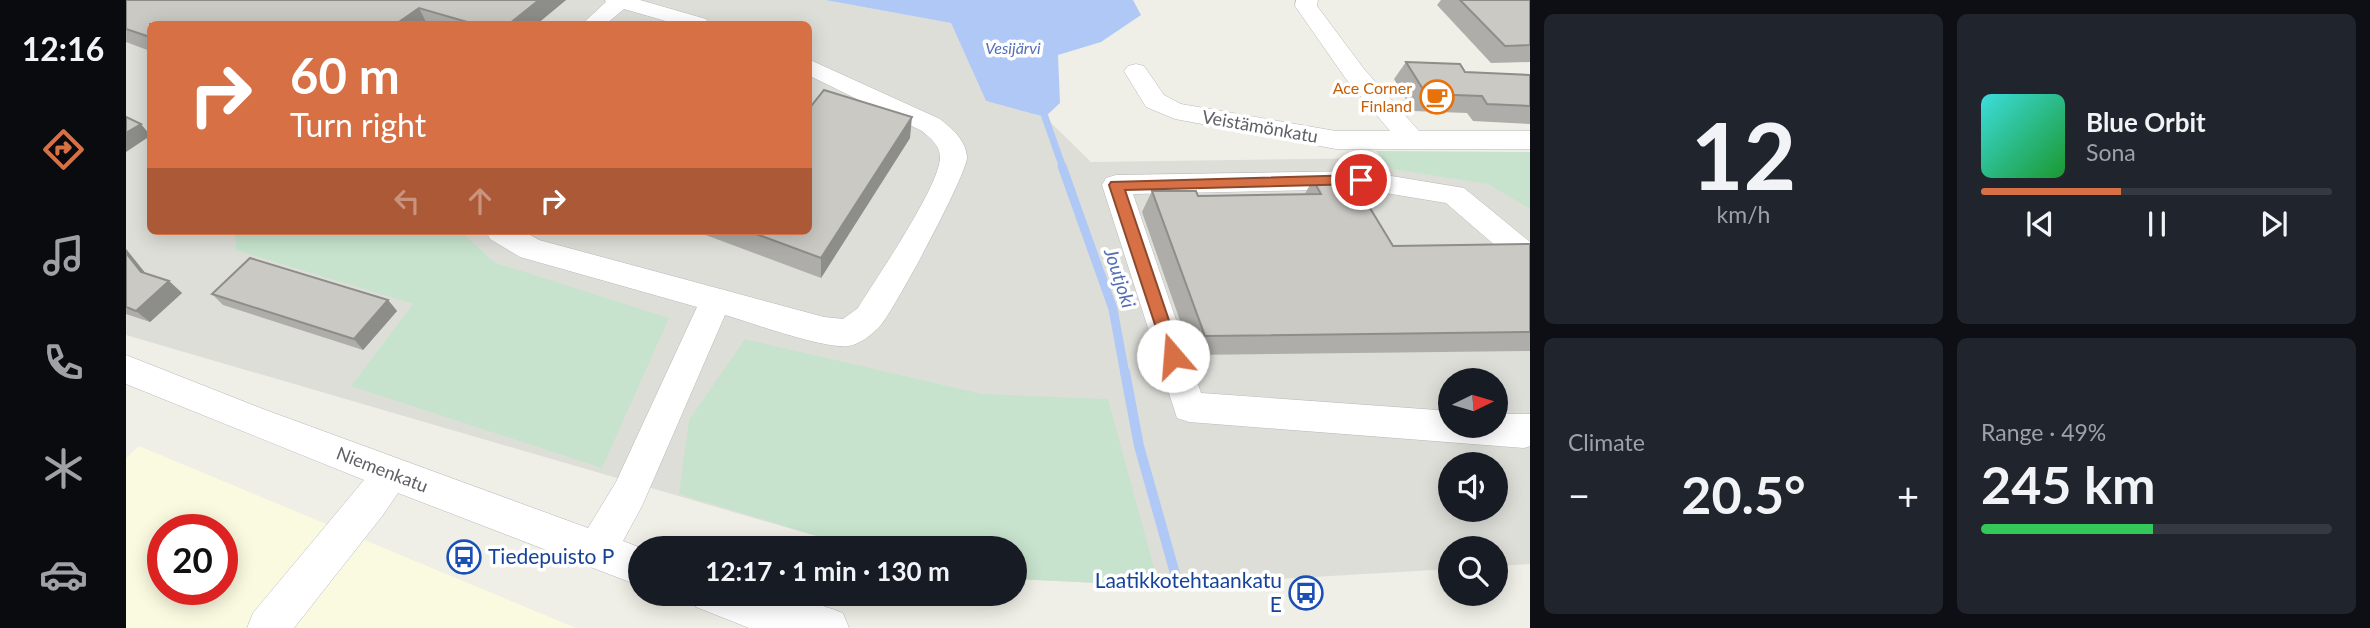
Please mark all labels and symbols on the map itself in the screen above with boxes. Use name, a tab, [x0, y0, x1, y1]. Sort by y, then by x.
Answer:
water label: Vesijärvi	[985, 38, 1041, 57]
place label: Ace Corner Finland	[1333, 78, 1412, 115]
cafe icon: Ace Corner Finland	[1418, 78, 1456, 116]
street label: Veistämönkatu	[1200, 105, 1320, 147]
pin	[1331, 150, 1391, 210]
water label: Joutjoki	[1100, 244, 1141, 311]
position arrow	[1136, 319, 1210, 393]
north arrow	[1438, 368, 1508, 438]
street label: Niemenkatu	[333, 442, 431, 497]
speed limit sign: 20	[147, 514, 238, 605]
bus stop icon: Tiedepuisto P	[445, 538, 483, 576]
place label: Tiedepuisto P	[488, 543, 614, 568]
place label: Laatikkotehtaankatu E	[1095, 567, 1282, 616]
bus stop icon: Laatikkotehtaankatu E	[1287, 574, 1325, 612]

